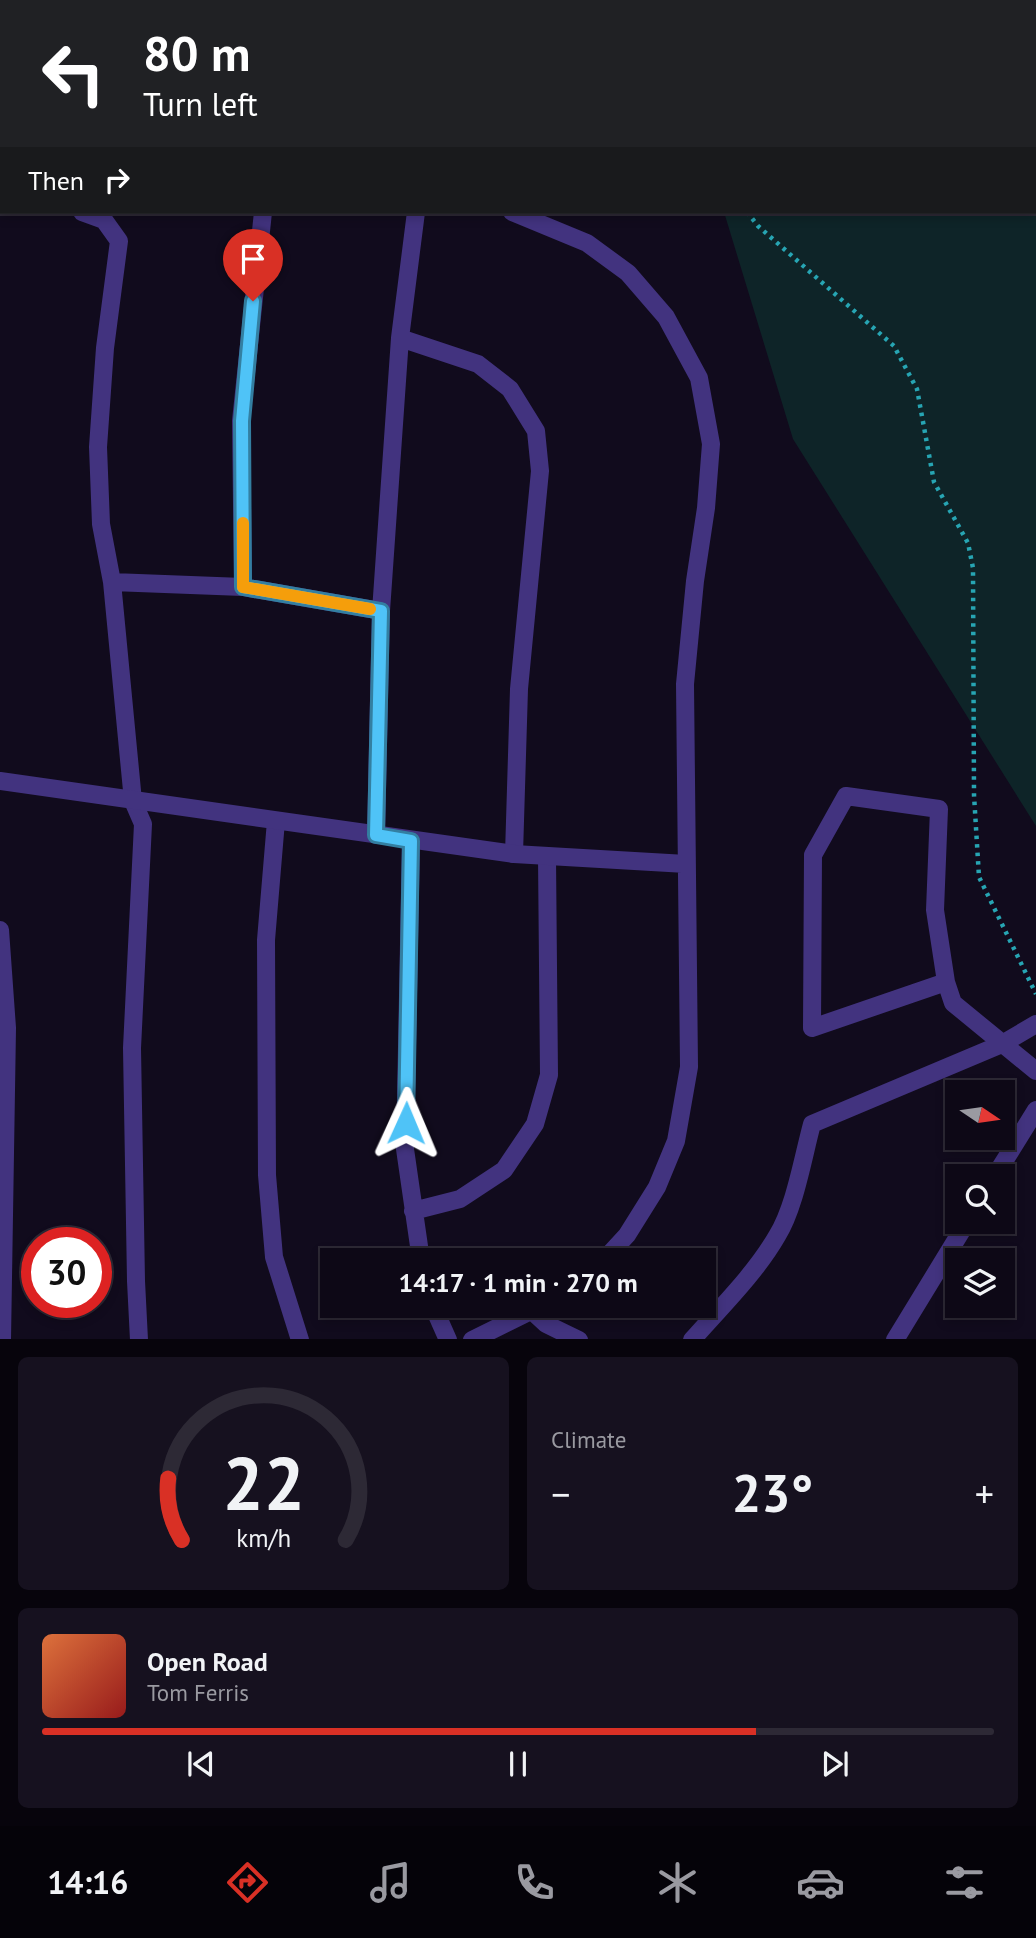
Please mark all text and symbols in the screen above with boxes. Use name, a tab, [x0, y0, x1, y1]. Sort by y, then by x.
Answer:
text: 80 m	[143, 21, 250, 85]
icon: left	[28, 28, 119, 119]
text: Turn left	[143, 83, 258, 125]
icon: right	[98, 161, 136, 199]
text: Then	[28, 164, 84, 197]
pin	[223, 229, 283, 301]
icon: arrive	[234, 240, 272, 278]
north arrow	[945, 1080, 1015, 1150]
map controls	[945, 1080, 1015, 1318]
position arrow	[369, 1086, 443, 1160]
button: search	[945, 1164, 1015, 1234]
speed limit sign: 30	[21, 1227, 112, 1318]
button: layers	[945, 1248, 1015, 1318]
text: 14:17 · 1 min · 270 m	[398, 1266, 638, 1299]
text: Climate	[551, 1425, 626, 1454]
text: 22	[222, 1436, 305, 1530]
text: 23°	[732, 1459, 813, 1526]
text: −	[551, 1469, 570, 1518]
text: +	[975, 1469, 994, 1518]
text: km/h	[236, 1521, 291, 1553]
text: Open Road	[147, 1645, 268, 1678]
text: Tom Ferris	[147, 1678, 249, 1707]
icon: previous	[182, 1745, 220, 1783]
icon: pause	[499, 1745, 537, 1783]
icon: next	[816, 1745, 854, 1783]
icon: directions	[223, 1858, 272, 1907]
icon: music	[366, 1858, 415, 1907]
icon: phone	[510, 1858, 559, 1907]
icon: climate	[653, 1858, 702, 1907]
icon: car	[796, 1858, 845, 1907]
icon: filters	[940, 1858, 989, 1907]
text: 14:16	[47, 1861, 128, 1903]

